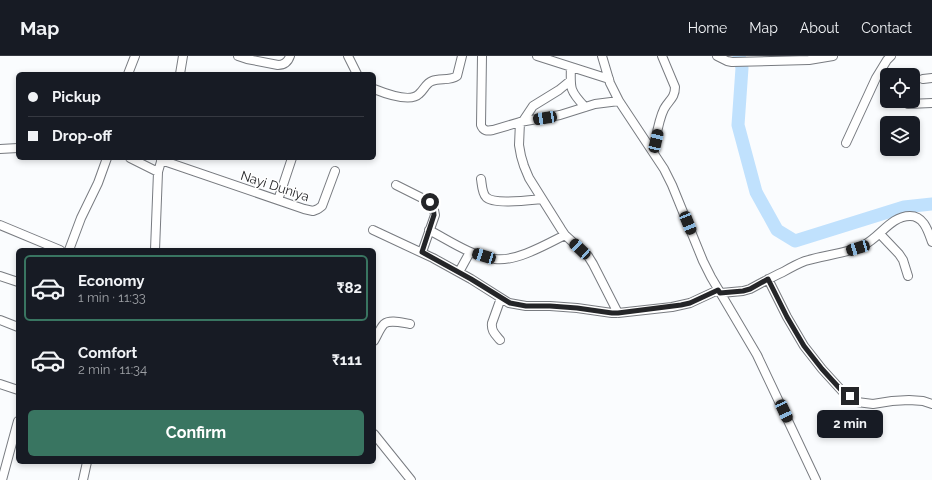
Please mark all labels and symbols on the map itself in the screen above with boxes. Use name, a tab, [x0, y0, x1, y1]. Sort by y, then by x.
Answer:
car	[532, 110, 558, 126]
car	[647, 128, 665, 154]
street label: Nayi Duniya	[239, 168, 311, 204]
route start	[421, 193, 439, 211]
car	[678, 210, 698, 236]
car	[567, 236, 593, 262]
car	[845, 239, 871, 257]
car	[471, 247, 497, 265]
route end	[841, 387, 859, 405]
car	[773, 398, 795, 424]
callout: 2 min	[817, 410, 883, 438]

